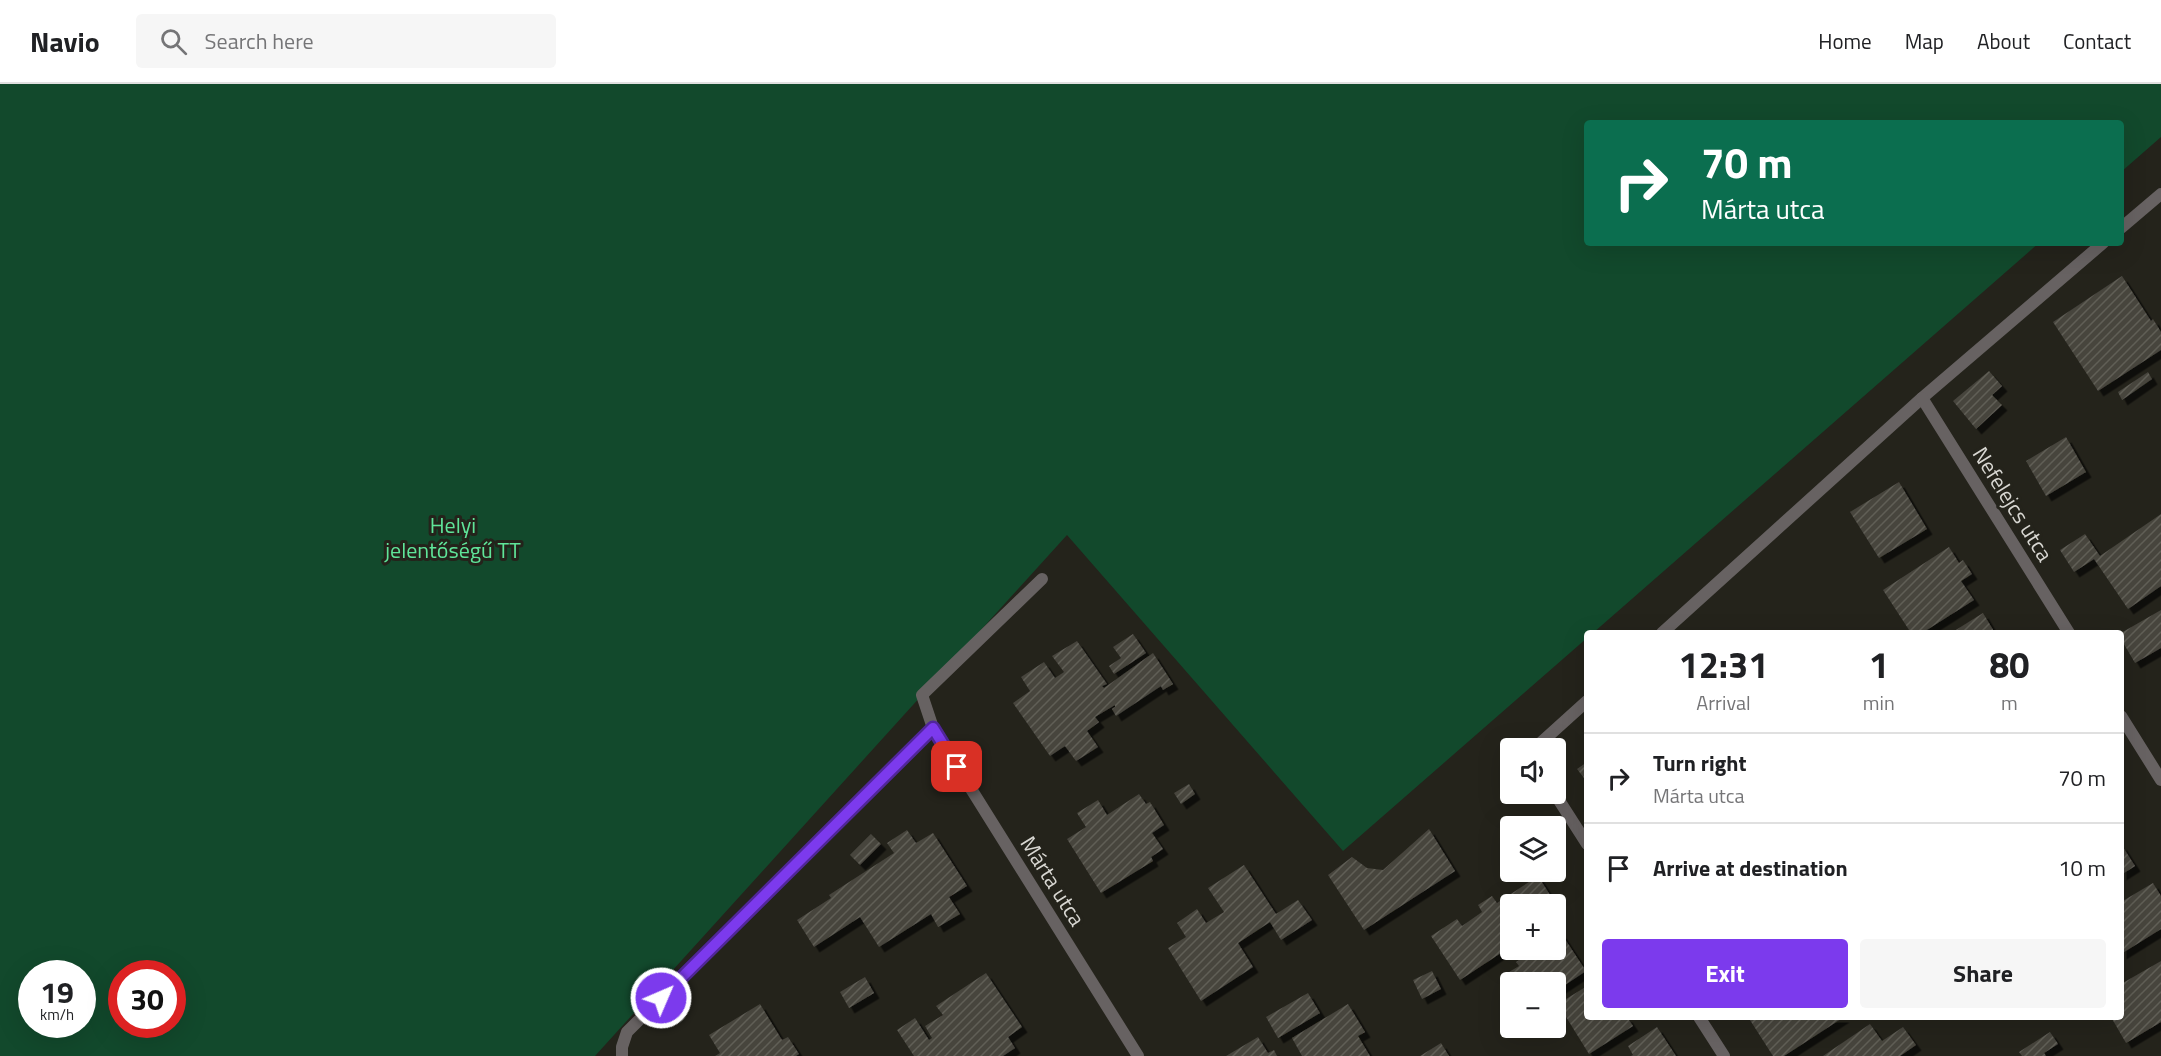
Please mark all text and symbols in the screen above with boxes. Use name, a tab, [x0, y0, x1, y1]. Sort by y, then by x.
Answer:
search box	[136, 14, 556, 68]
text: Navio	[30, 20, 100, 63]
text: Search here	[205, 24, 314, 58]
icon: search	[157, 25, 190, 58]
text: Home	[1818, 25, 1872, 57]
text: Map	[1905, 25, 1944, 57]
text: About	[1977, 25, 2030, 57]
text: Contact	[2063, 25, 2131, 57]
text: 70 m	[1701, 130, 1793, 194]
icon: right	[1602, 144, 1680, 222]
text: Márta utca	[1701, 188, 1825, 229]
street label: Nefelejcs utca	[1964, 440, 2062, 568]
park label: Helyi jelentőségű TT	[383, 508, 521, 567]
text: 12:31	[1678, 637, 1768, 692]
text: 1	[1869, 637, 1889, 692]
text: 80	[1989, 637, 2029, 692]
text: Arrival	[1696, 687, 1751, 718]
text: min	[1863, 687, 1895, 718]
text: m	[2001, 687, 2018, 718]
map controls	[1500, 738, 1566, 1038]
button: sound	[1500, 738, 1566, 804]
pin	[931, 741, 982, 792]
text: Turn right	[1653, 746, 1747, 780]
icon: arrive	[940, 750, 973, 783]
text: 70 m	[2058, 761, 2106, 795]
icon: right	[1602, 762, 1635, 795]
text: Márta utca	[1653, 780, 1745, 811]
button: layers	[1500, 816, 1566, 882]
street label: Márta utca	[1012, 829, 1094, 933]
text: Arrive at destination	[1653, 851, 1848, 885]
text: 10 m	[2058, 851, 2106, 885]
icon: arrive	[1602, 852, 1635, 885]
button: +	[1500, 894, 1566, 960]
button: Exit	[1602, 939, 1848, 1008]
button: Share	[1860, 939, 2106, 1008]
speed limit sign: 30	[108, 960, 186, 1038]
position arrow	[629, 966, 693, 1030]
text: 19	[40, 969, 74, 1015]
button: −	[1500, 972, 1566, 1038]
text: km/h	[40, 1003, 74, 1026]

